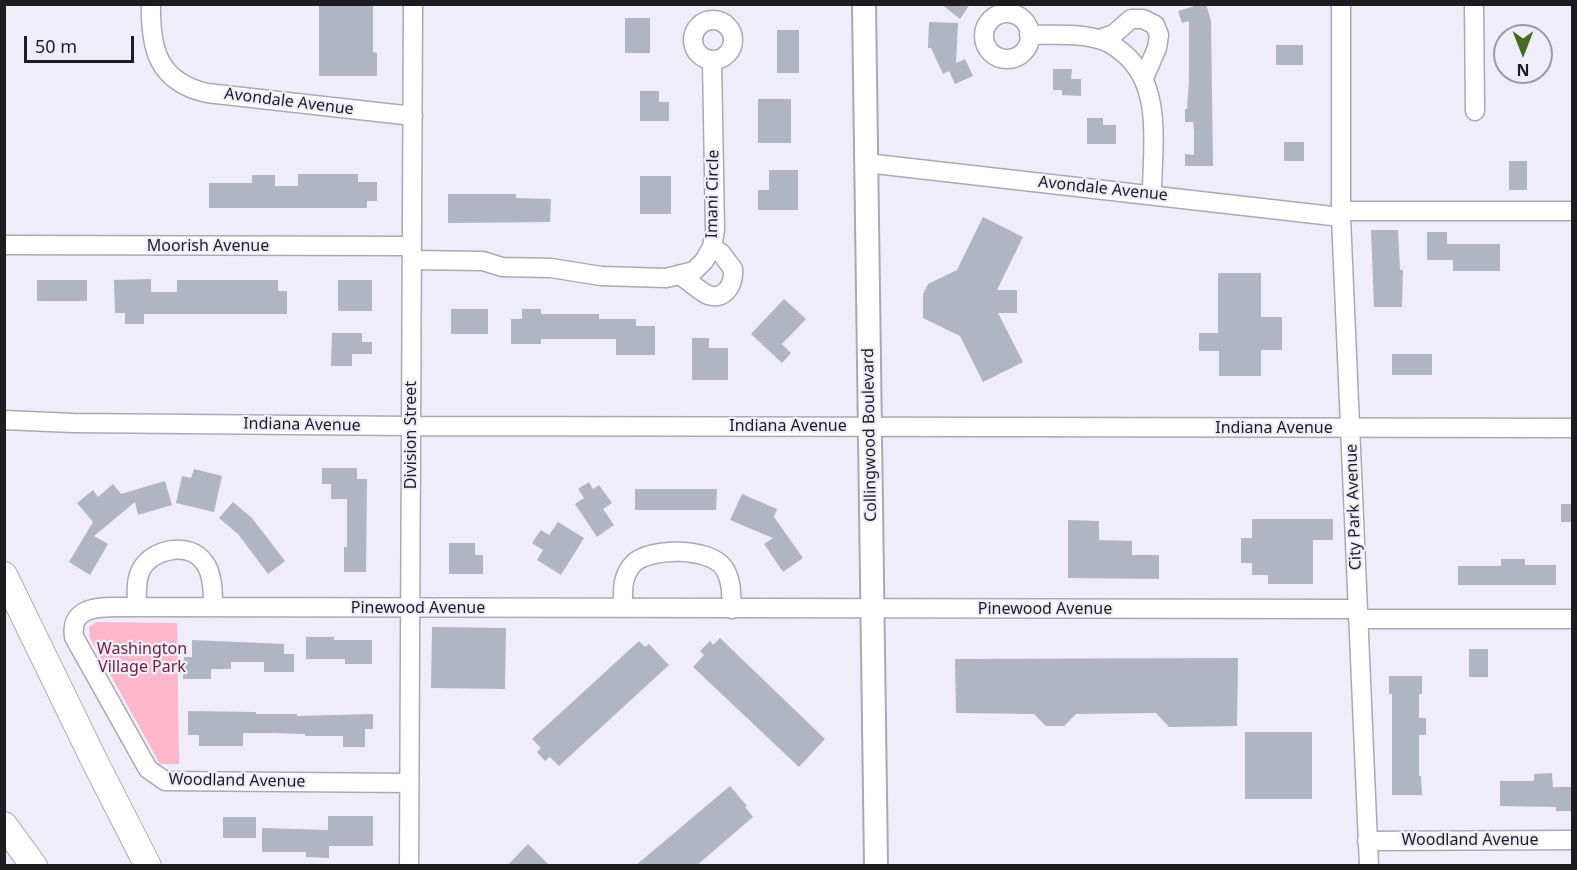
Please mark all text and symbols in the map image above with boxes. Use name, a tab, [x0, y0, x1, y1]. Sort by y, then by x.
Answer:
scale bar	[27, 24, 136, 62]
north arrow	[1493, 24, 1553, 84]
text: 50 m	[35, 34, 77, 58]
text: N	[1517, 59, 1530, 81]
street label: Avondale Avenue	[223, 85, 355, 119]
street label: Imani Circle	[703, 149, 723, 239]
street label: Avondale Avenue	[1037, 173, 1169, 205]
street label: Moorish Avenue	[147, 236, 269, 256]
street label: Collingwood Boulevard	[859, 348, 881, 522]
street label: Division Street	[401, 381, 421, 489]
street label: Indiana Avenue	[243, 414, 361, 436]
street label: Indiana Avenue	[729, 416, 847, 436]
street label: Indiana Avenue	[1215, 418, 1333, 438]
street label: City Park Avenue	[1342, 443, 1366, 571]
street label: Pinewood Avenue	[351, 598, 485, 618]
street label: Pinewood Avenue	[978, 599, 1112, 619]
park label: Washington Village Park	[97, 639, 187, 677]
street label: Woodland Avenue	[168, 770, 306, 792]
street label: Woodland Avenue	[1402, 830, 1538, 850]

